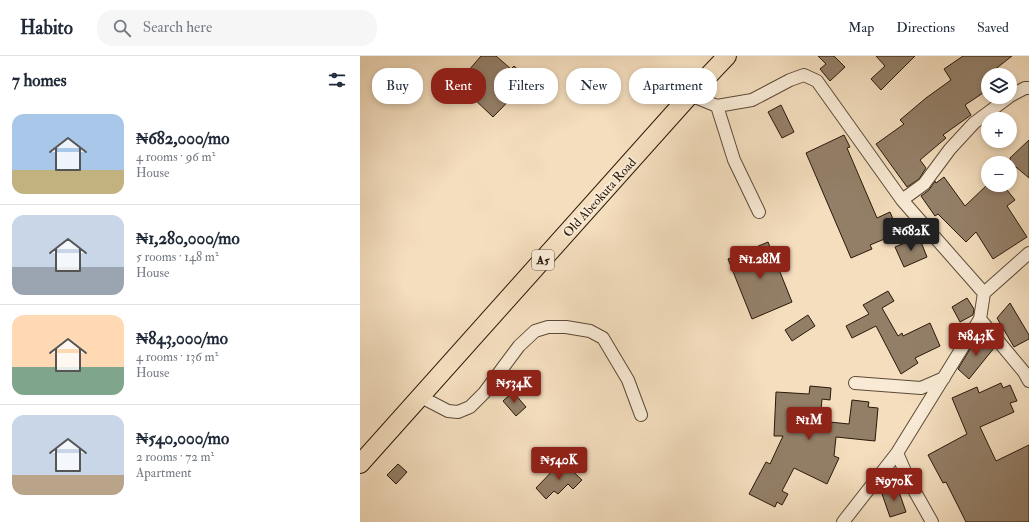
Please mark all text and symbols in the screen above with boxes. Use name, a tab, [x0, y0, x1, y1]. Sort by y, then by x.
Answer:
search box	[97, 10, 377, 46]
text: Habito	[20, 16, 73, 40]
icon: search	[111, 17, 133, 39]
text: Search here	[143, 18, 212, 37]
text: Map	[848, 19, 874, 36]
text: Directions	[896, 19, 955, 36]
text: Saved	[977, 19, 1009, 36]
chip: Buy	[372, 68, 423, 104]
chip: Rent	[431, 68, 486, 104]
chip: Filters	[494, 68, 558, 104]
chip: New	[566, 68, 621, 104]
chip: Apartment	[629, 68, 717, 104]
map controls	[981, 68, 1017, 192]
button: layers	[981, 68, 1017, 104]
icon: filters	[326, 69, 348, 91]
text: 7 homes	[12, 70, 67, 91]
button: +	[981, 112, 1017, 148]
text: ₦682,000/mo	[136, 128, 229, 149]
icon: home	[44, 130, 92, 178]
text: 4 rooms · 96 m²	[136, 149, 215, 165]
street label: Old Abeokuta Road	[560, 154, 640, 241]
button: −	[981, 156, 1017, 192]
text: House	[136, 165, 169, 181]
pin: ₦682K	[883, 218, 939, 252]
text: ₦682K	[892, 223, 930, 239]
text: ₦1,280,000/mo	[136, 228, 240, 249]
icon: home	[44, 231, 92, 279]
pin: ₦1.28M	[727, 246, 793, 280]
text: 5 rooms · 148 m²	[136, 249, 219, 265]
road number: A5	[532, 250, 554, 270]
text: ₦1.28M	[739, 251, 781, 267]
text: House	[136, 265, 169, 281]
pin: ₦843K	[948, 323, 1004, 357]
text: ₦843,000/mo	[136, 328, 228, 349]
text: ₦843K	[958, 328, 994, 344]
icon: home	[44, 331, 92, 379]
text: 4 rooms · 136 m²	[136, 349, 218, 365]
text: House	[136, 365, 169, 381]
pin: ₦534K	[486, 370, 542, 404]
text: ₦534K	[496, 375, 532, 391]
pin: ₦1M	[790, 407, 828, 441]
text: ₦1M	[796, 412, 822, 428]
text: ₦540,000/mo	[136, 428, 229, 449]
icon: home	[44, 431, 92, 479]
pin: ₦540K	[531, 447, 587, 481]
text: 2 rooms · 72 m²	[136, 449, 214, 465]
text: ₦540K	[540, 452, 578, 468]
text: Apartment	[136, 465, 192, 481]
pin: ₦970K	[866, 468, 922, 502]
text: ₦970K	[875, 473, 913, 489]

